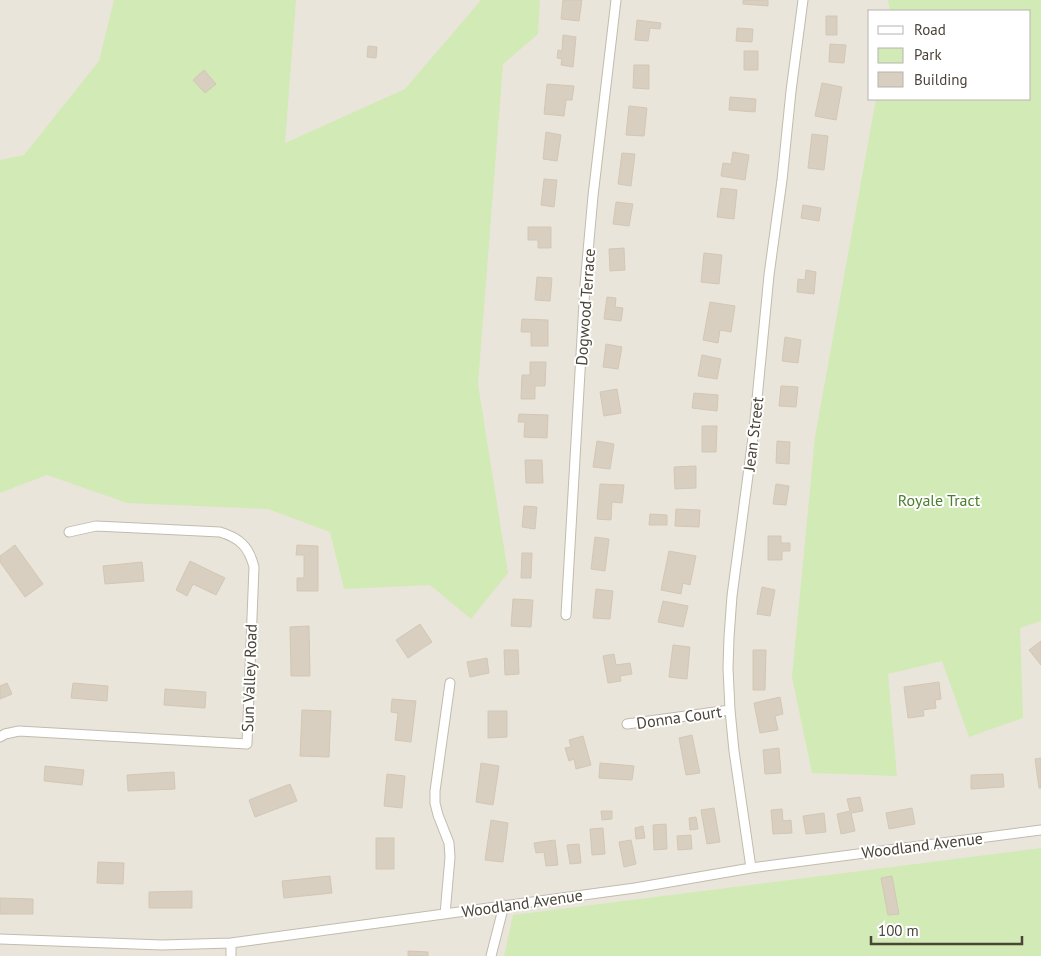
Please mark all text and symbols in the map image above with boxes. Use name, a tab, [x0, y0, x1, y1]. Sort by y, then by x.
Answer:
legend	[868, 10, 1031, 100]
text: Road	[914, 20, 946, 39]
text: Park	[914, 45, 942, 64]
text: Building	[914, 70, 968, 89]
street label: Dogwood Terrace	[571, 248, 599, 366]
street label: Jean Street	[738, 395, 768, 473]
park label: Royale Tract	[898, 490, 981, 510]
street label: Sun Valley Road	[237, 624, 261, 732]
street label: Donna Court	[635, 701, 723, 733]
street label: Woodland Avenue	[860, 828, 984, 862]
street label: Woodland Avenue	[460, 885, 584, 921]
scale bar	[871, 914, 1022, 946]
text: 100 m	[878, 921, 919, 940]

